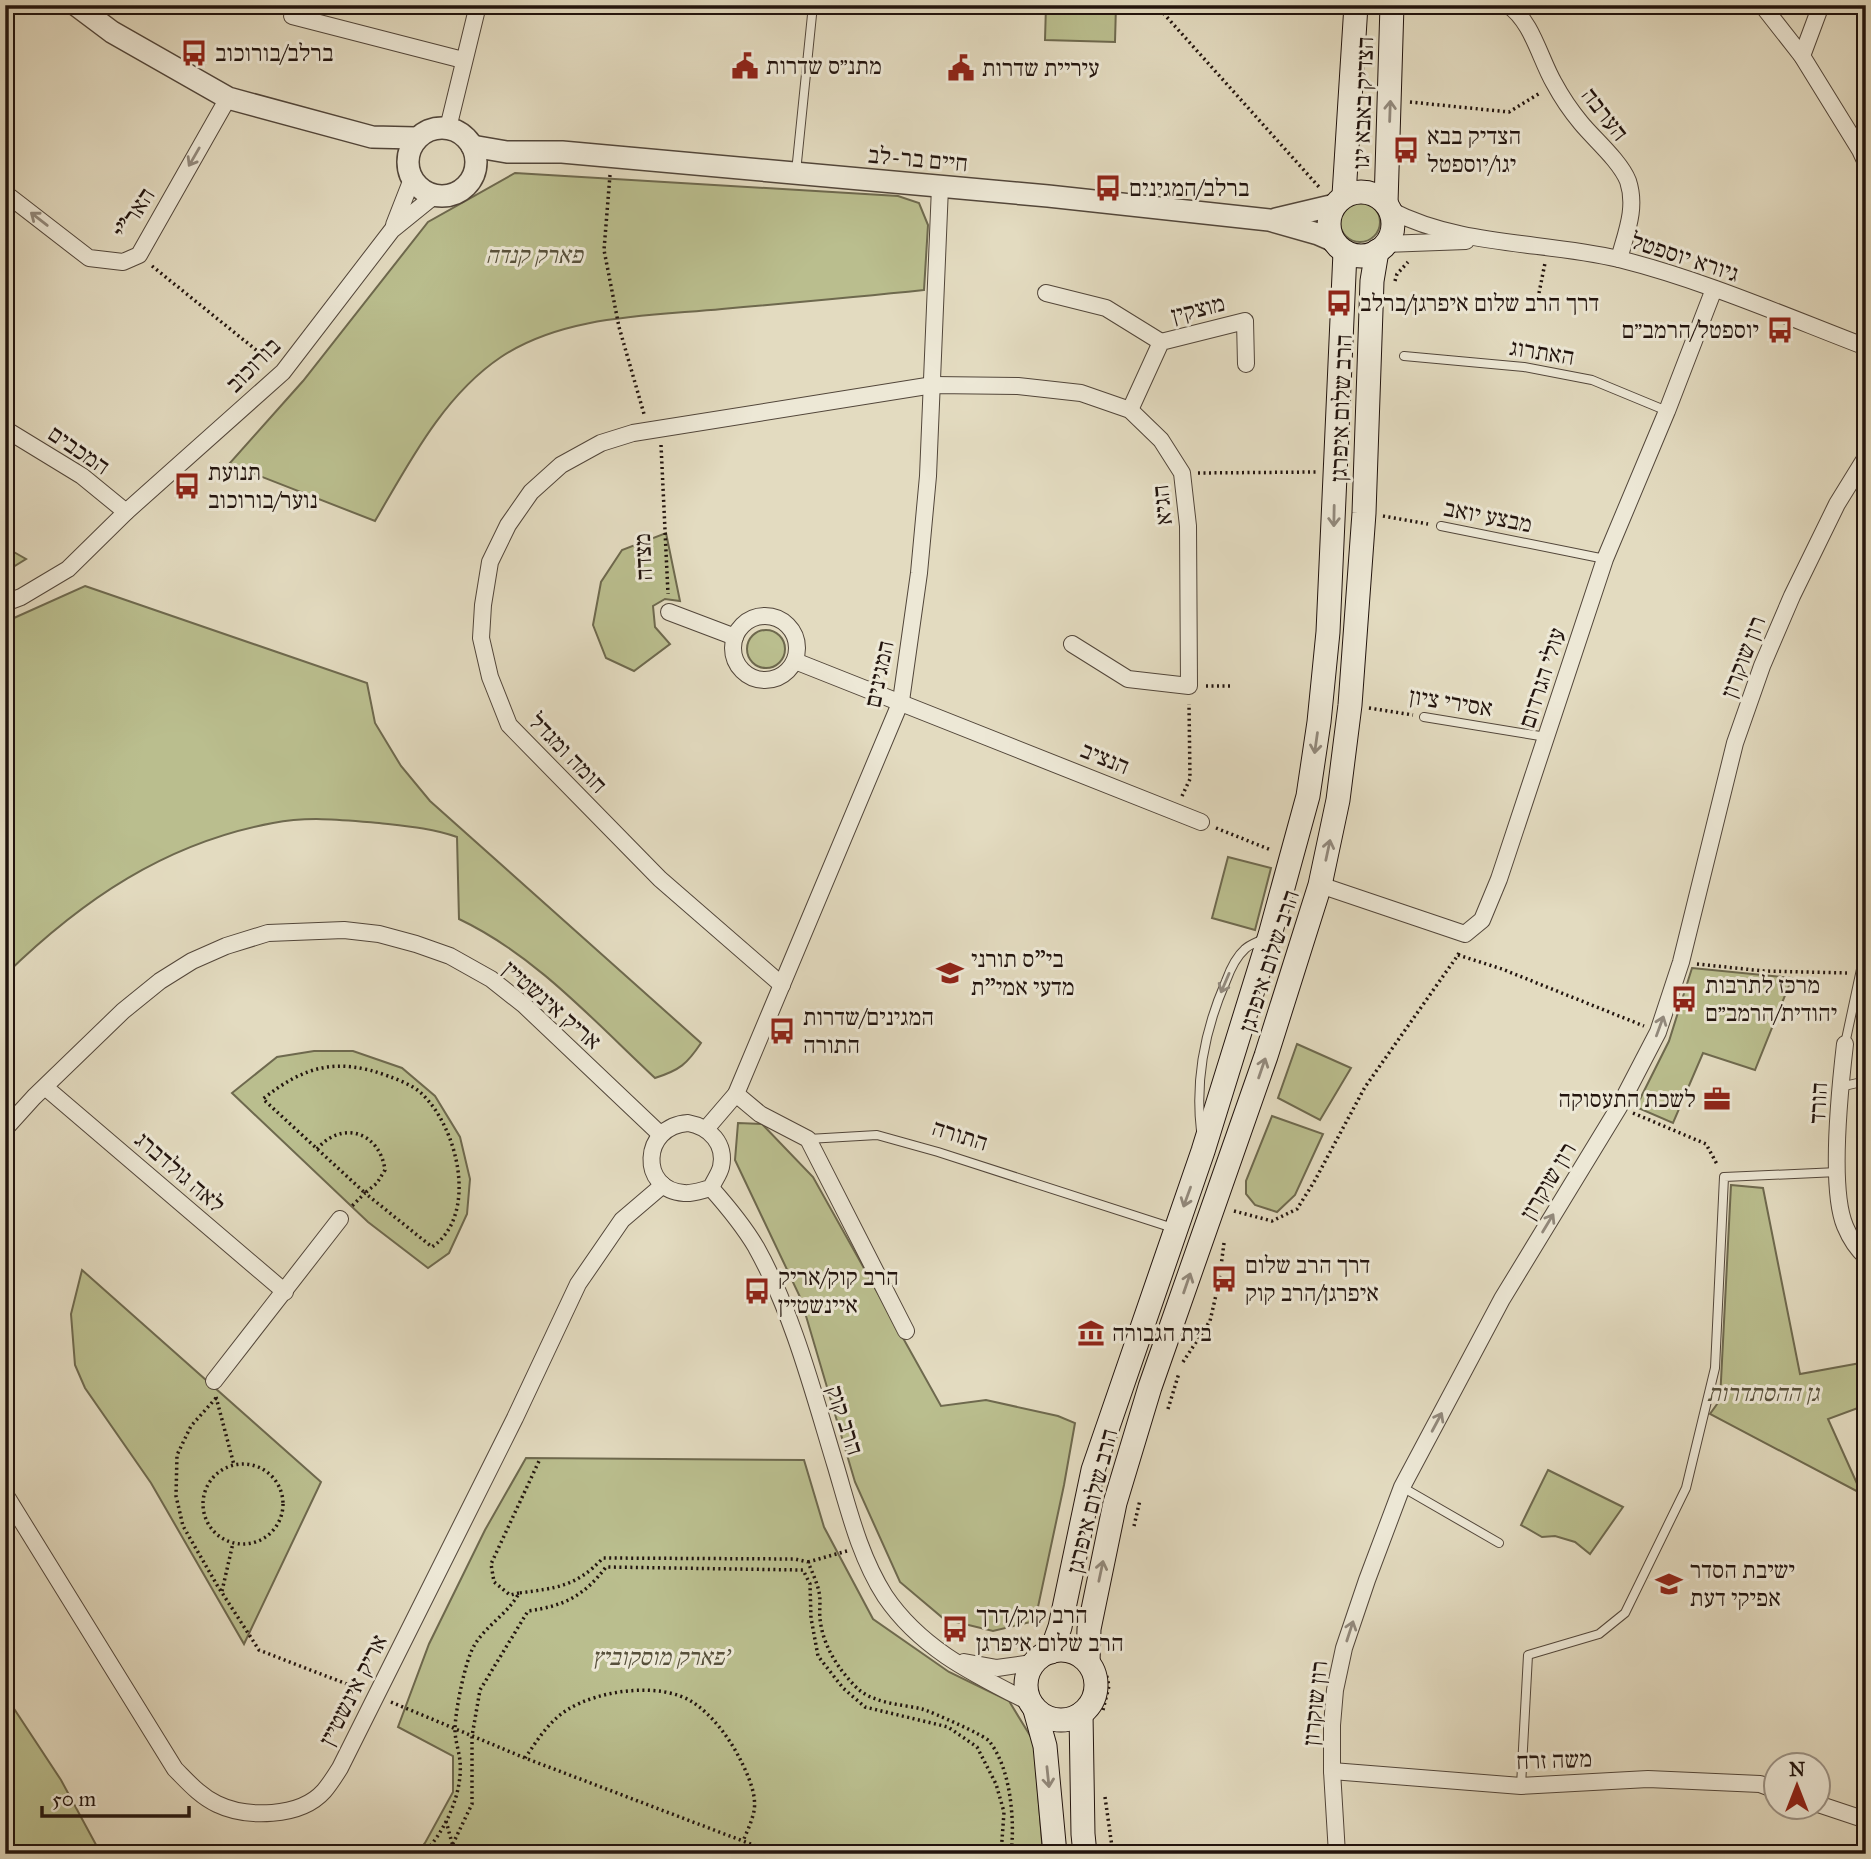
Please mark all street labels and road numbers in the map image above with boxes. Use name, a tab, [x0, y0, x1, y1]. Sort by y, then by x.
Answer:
street label: הצדיק באבא יגו	[1346, 36, 1380, 170]
street label: הערבה	[1575, 81, 1635, 147]
street label: חיים בר-לב	[867, 140, 969, 178]
street label: האר"י	[107, 182, 161, 244]
street label: גיורא יוספטל	[1627, 225, 1743, 289]
street label: מוצקין	[1168, 288, 1228, 330]
street label: בורוכוב	[219, 331, 287, 399]
street label: האתרוג	[1507, 332, 1577, 372]
street label: הרב שלום איפרגן	[1323, 334, 1359, 482]
street label: המכבים	[42, 419, 116, 481]
street label: הגיא	[1145, 483, 1179, 527]
street label: מבצע יואב	[1441, 493, 1535, 539]
street label: מצדה	[627, 532, 659, 582]
street label: רון שוקרון	[1714, 612, 1772, 702]
street label: עולי הגרדום	[1512, 624, 1572, 732]
street label: המגינים	[857, 638, 901, 710]
street label: אסירי ציון	[1407, 681, 1495, 723]
street label: חומה ומגדל	[522, 706, 614, 800]
street label: הנציב	[1076, 735, 1134, 781]
street label: הרב שלום איפרגן	[1232, 886, 1306, 1036]
street label: אריק אינשטיין	[496, 954, 608, 1056]
street label: הורד	[1802, 1081, 1834, 1125]
street label: התורה	[928, 1112, 992, 1158]
street label: לאה גולדברג	[129, 1125, 231, 1219]
street label: רון שוקרון	[1513, 1137, 1583, 1225]
street label: הרב קוק	[820, 1381, 870, 1459]
street label: הרב שלום איפרגן	[1060, 1426, 1124, 1576]
street label: אריק אינשטיין	[312, 1629, 394, 1751]
street label: רון שוקרון	[1296, 1659, 1334, 1747]
street label: משה זרח	[1515, 1744, 1593, 1776]

